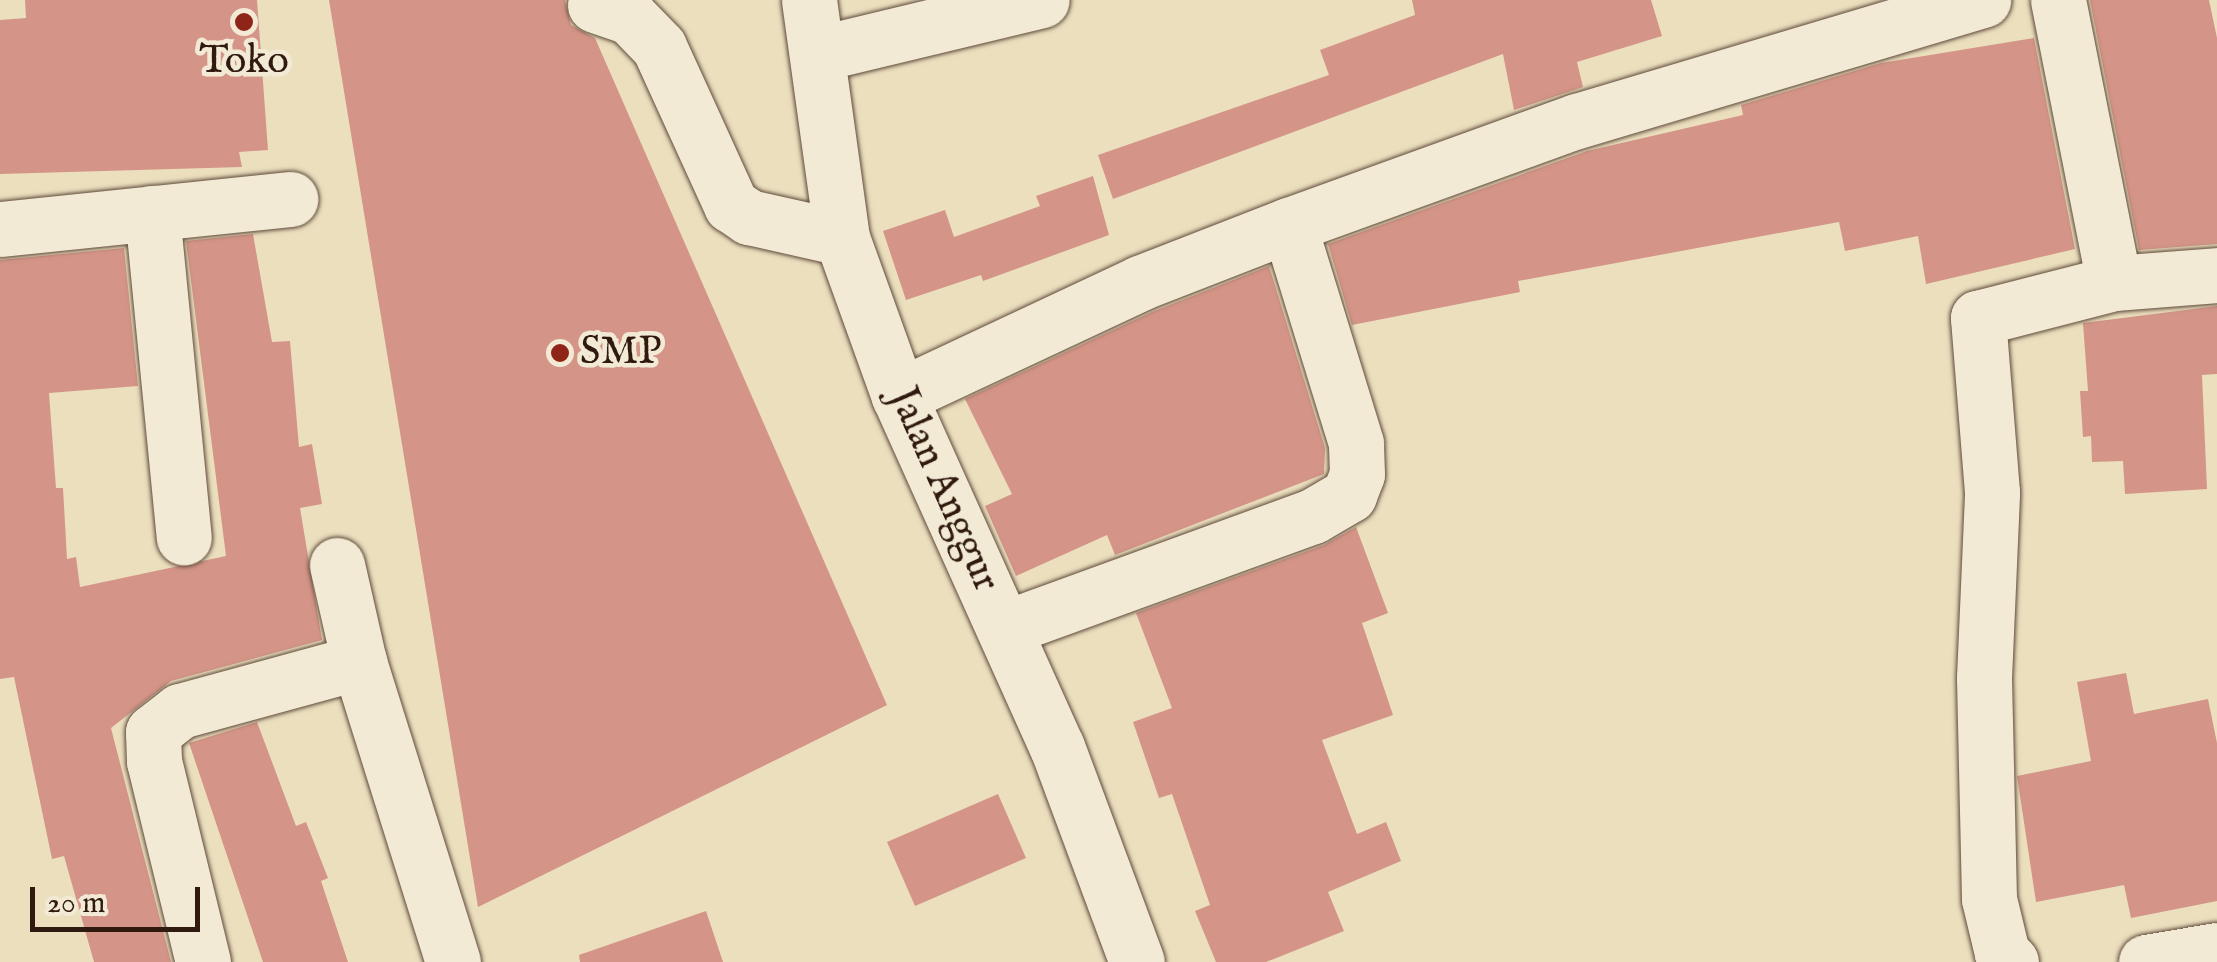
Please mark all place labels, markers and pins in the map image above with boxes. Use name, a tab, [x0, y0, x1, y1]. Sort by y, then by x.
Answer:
marker: Toko	[233, 11, 255, 33]
place label: Toko	[199, 38, 289, 86]
place label: SMP	[580, 329, 661, 377]
marker: SMP	[549, 342, 571, 364]

